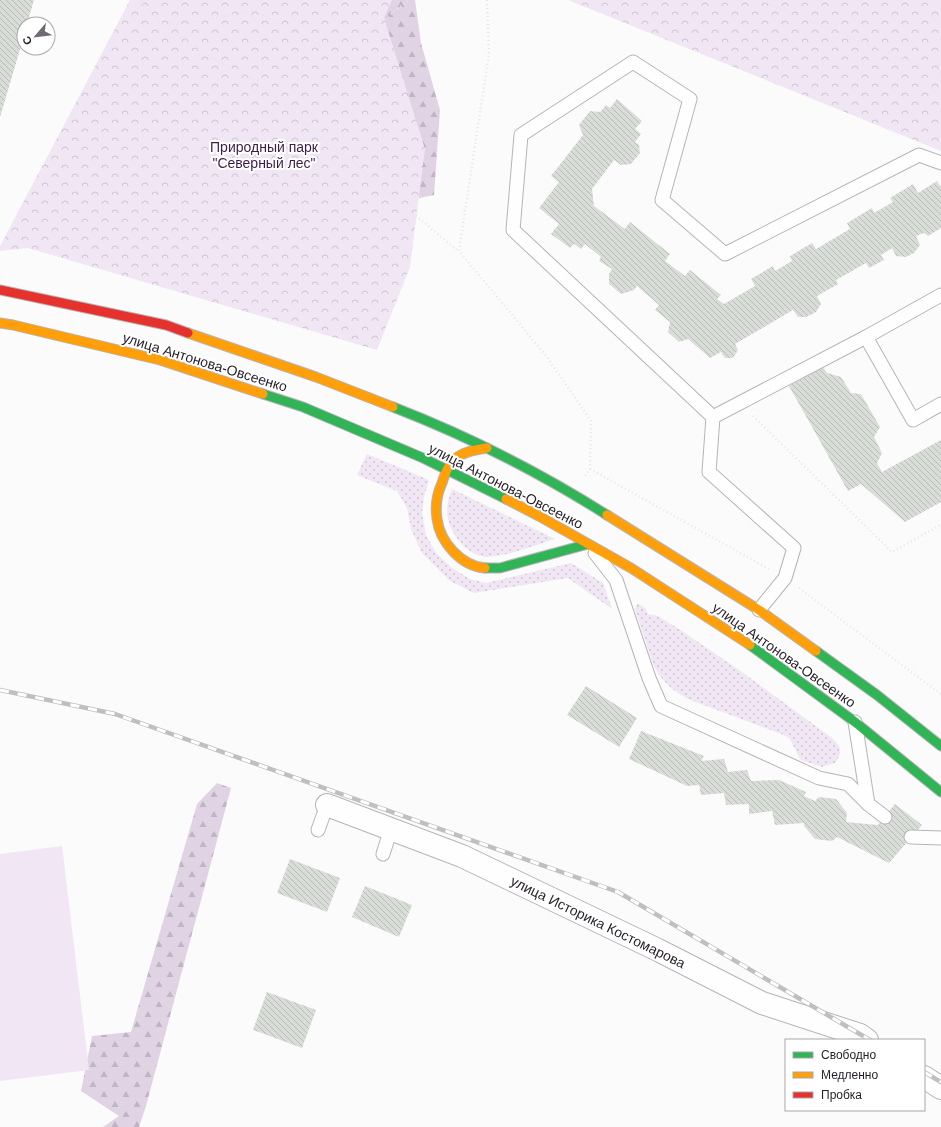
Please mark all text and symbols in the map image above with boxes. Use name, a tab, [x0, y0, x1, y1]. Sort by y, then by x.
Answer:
north arrow	[16, 16, 56, 56]
text: С	[20, 34, 34, 47]
park label: Природный парк "Северный лес"	[210, 139, 319, 171]
street label: улица Антонова-Овсеенко	[121, 329, 289, 395]
street label: улица Антонова-Овсеенко	[426, 440, 586, 532]
street label: улица Антонова-Овсеенко	[709, 599, 859, 711]
street label: улица Историка Костомарова	[508, 873, 688, 971]
legend	[785, 1039, 925, 1111]
text: Свободно	[821, 1048, 876, 1062]
text: Медленно	[821, 1068, 878, 1082]
text: Пробка	[821, 1088, 862, 1102]

